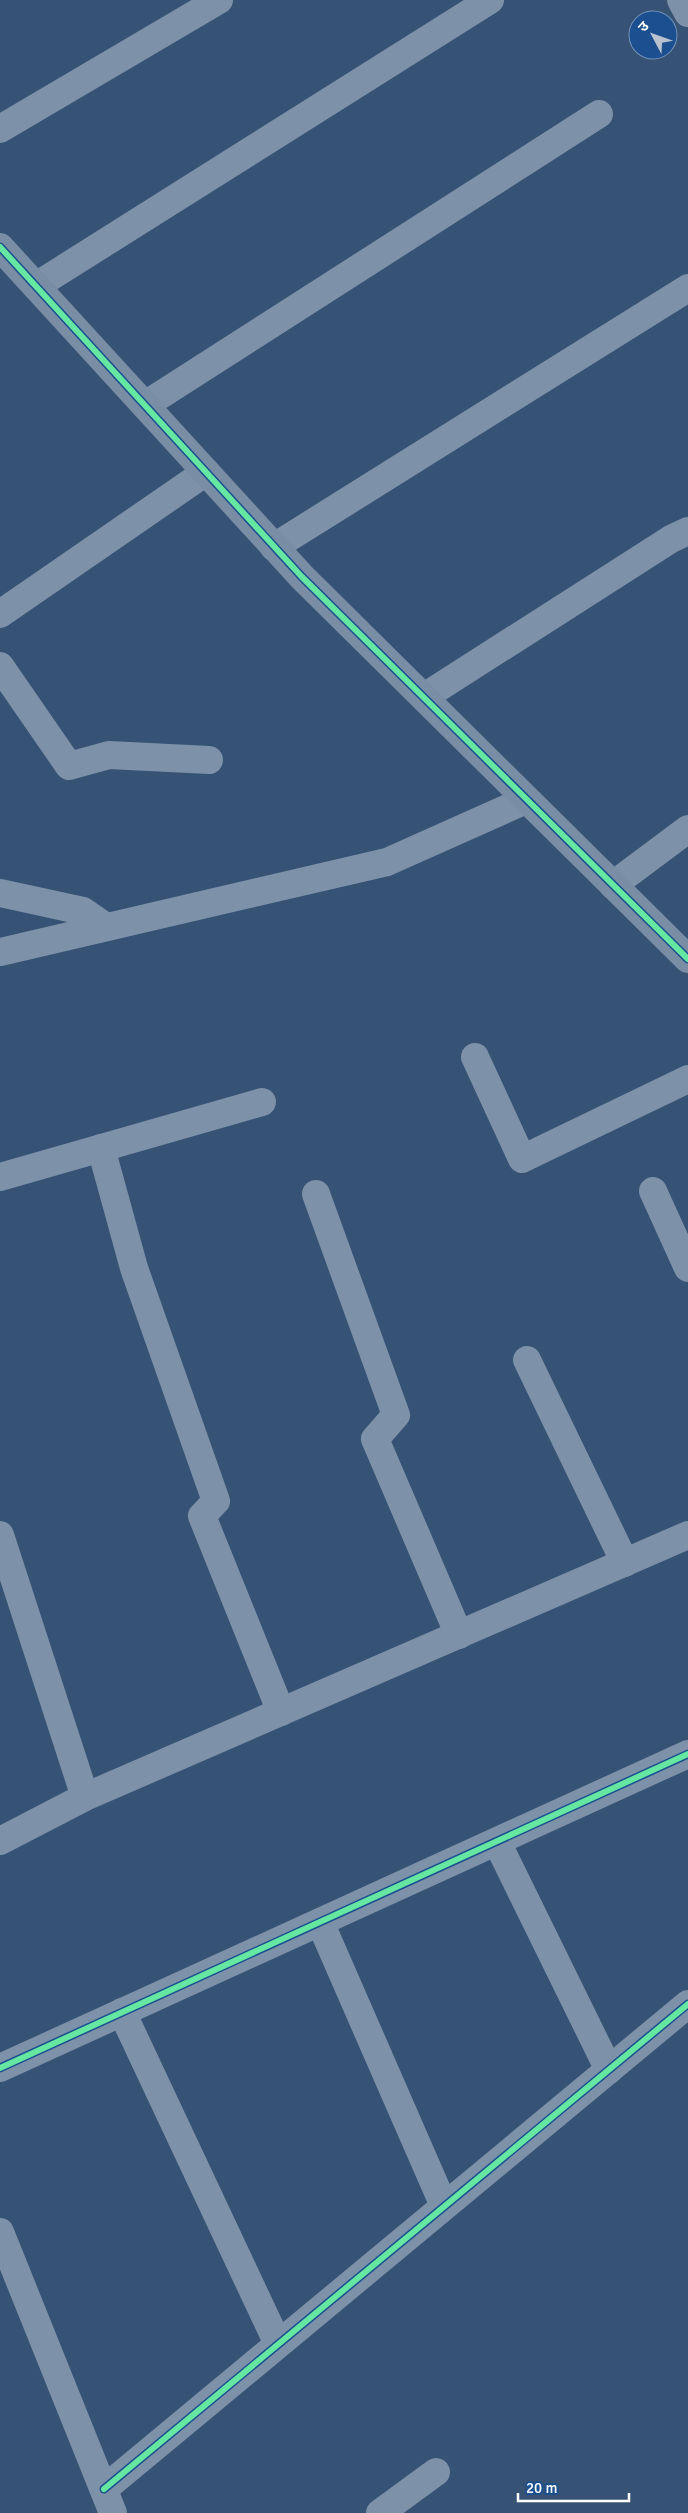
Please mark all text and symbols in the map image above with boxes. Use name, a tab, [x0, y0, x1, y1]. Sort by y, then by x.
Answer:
north arrow	[628, 10, 678, 60]
text: उ	[634, 18, 653, 35]
scale bar	[518, 2470, 629, 2502]
text: 20 m	[526, 2479, 557, 2497]

